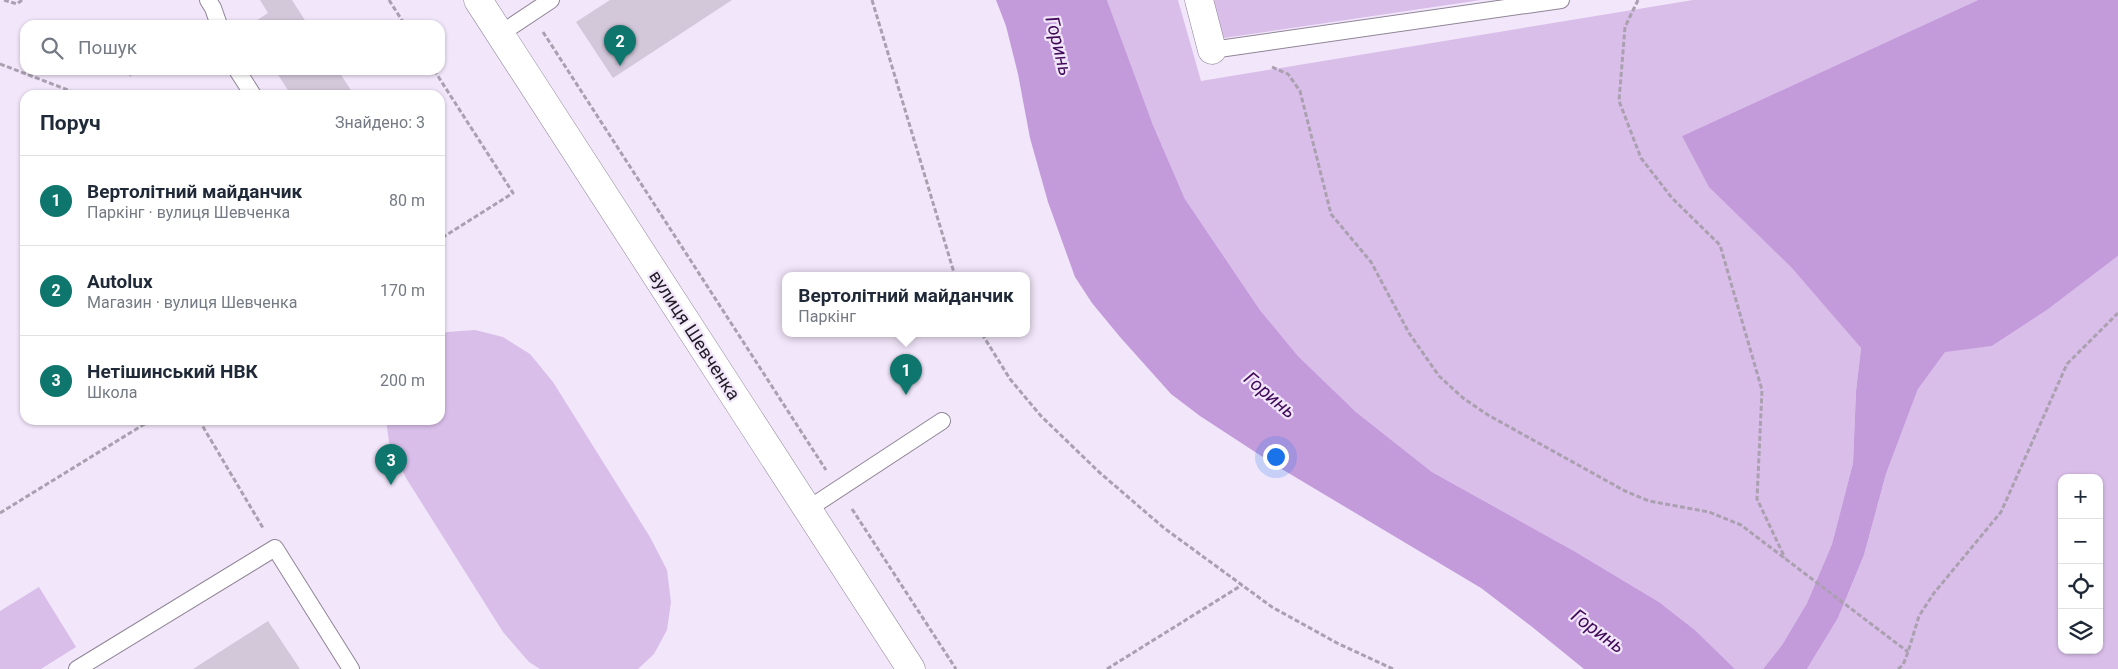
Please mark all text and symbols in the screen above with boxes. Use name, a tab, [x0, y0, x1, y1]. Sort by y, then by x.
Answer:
water label: Горинь	[1041, 14, 1077, 78]
search box	[20, 20, 445, 75]
pin: 2	[604, 25, 636, 66]
icon: search	[38, 34, 66, 62]
text: Пошук	[78, 36, 137, 59]
text: Поруч	[40, 111, 101, 135]
text: Знайдено: 3	[335, 113, 425, 132]
text: Вертолітний майданчик	[87, 180, 302, 203]
text: 1	[51, 191, 61, 210]
text: 80 m	[389, 191, 425, 210]
text: Паркінг · вулиця Шевченка	[87, 203, 290, 222]
street label: вулиця Шевченка	[645, 266, 745, 404]
text: Autolux	[87, 270, 153, 293]
popup	[782, 272, 1030, 337]
text: 2	[51, 281, 61, 300]
text: 170 m	[380, 281, 425, 300]
text: Вертолітний майданчик	[798, 284, 1014, 307]
text: Магазин · вулиця Шевченка	[87, 293, 297, 312]
text: Паркінг	[798, 307, 856, 326]
pin: 1	[890, 354, 922, 395]
text: Нетішинський НВК	[87, 360, 258, 383]
water label: Горинь	[1239, 367, 1301, 423]
text: 3	[51, 371, 61, 390]
text: 200 m	[380, 371, 425, 390]
text: Школа	[87, 383, 138, 402]
pin: 3	[375, 444, 407, 485]
your location	[1263, 444, 1289, 470]
map controls	[2058, 474, 2103, 654]
button: +	[2058, 474, 2103, 519]
button: −	[2058, 519, 2103, 564]
button: locate	[2058, 564, 2103, 609]
water label: Горинь	[1567, 604, 1629, 658]
button: layers	[2058, 609, 2103, 654]

